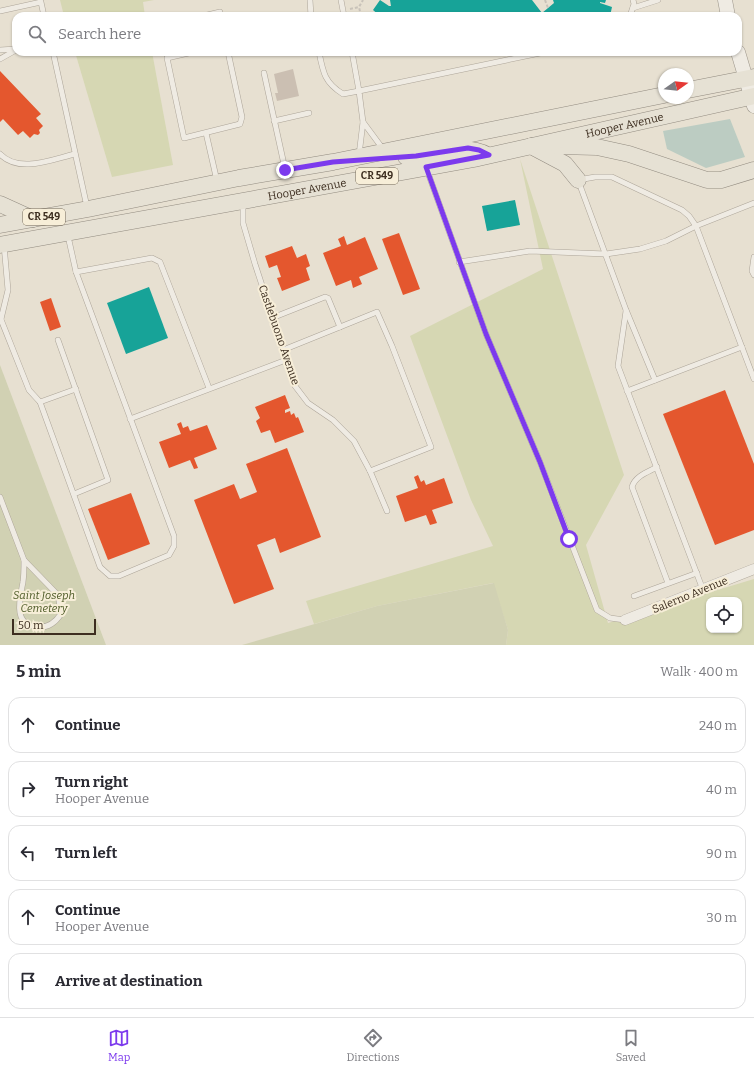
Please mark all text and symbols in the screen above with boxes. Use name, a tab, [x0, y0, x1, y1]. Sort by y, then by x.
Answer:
search box	[12, 12, 742, 56]
icon: search	[26, 23, 48, 45]
text: Search here	[58, 25, 141, 43]
north arrow	[658, 68, 694, 104]
street label: Hooper Avenue	[584, 110, 665, 140]
route end	[276, 161, 294, 179]
road number: CR 549	[356, 168, 398, 184]
street label: Hooper Avenue	[267, 176, 347, 203]
road number: CR 549	[23, 209, 65, 225]
street label: Castlebuono Avenue	[256, 283, 302, 387]
route start	[560, 530, 578, 548]
street label: Salerno Avenue	[650, 574, 730, 616]
park label: Saint Joseph Cemetery	[13, 589, 75, 615]
map controls	[706, 597, 742, 633]
button: locate	[706, 597, 742, 633]
scale bar	[12, 617, 96, 636]
text: 50 m	[18, 619, 44, 632]
text: 5 min	[16, 661, 61, 682]
text: Walk · 400 m	[660, 664, 738, 679]
icon: ahead	[17, 714, 39, 736]
text: Continue	[55, 716, 121, 734]
text: 240 m	[699, 718, 737, 733]
text: Turn right	[55, 773, 128, 791]
icon: right	[17, 778, 39, 800]
text: 40 m	[706, 782, 737, 797]
text: Hooper Avenue	[55, 791, 149, 806]
icon: left	[17, 842, 39, 864]
text: Turn left	[55, 844, 117, 862]
text: 90 m	[706, 846, 737, 861]
text: Continue	[55, 901, 121, 919]
icon: ahead	[17, 906, 39, 928]
text: 30 m	[706, 910, 737, 925]
text: Hooper Avenue	[55, 919, 149, 934]
icon: arrive	[17, 970, 39, 992]
text: Arrive at destination	[55, 972, 202, 990]
tab: Map	[108, 1027, 130, 1064]
tab: Directions	[347, 1027, 399, 1064]
tab: Saved	[616, 1027, 646, 1064]

